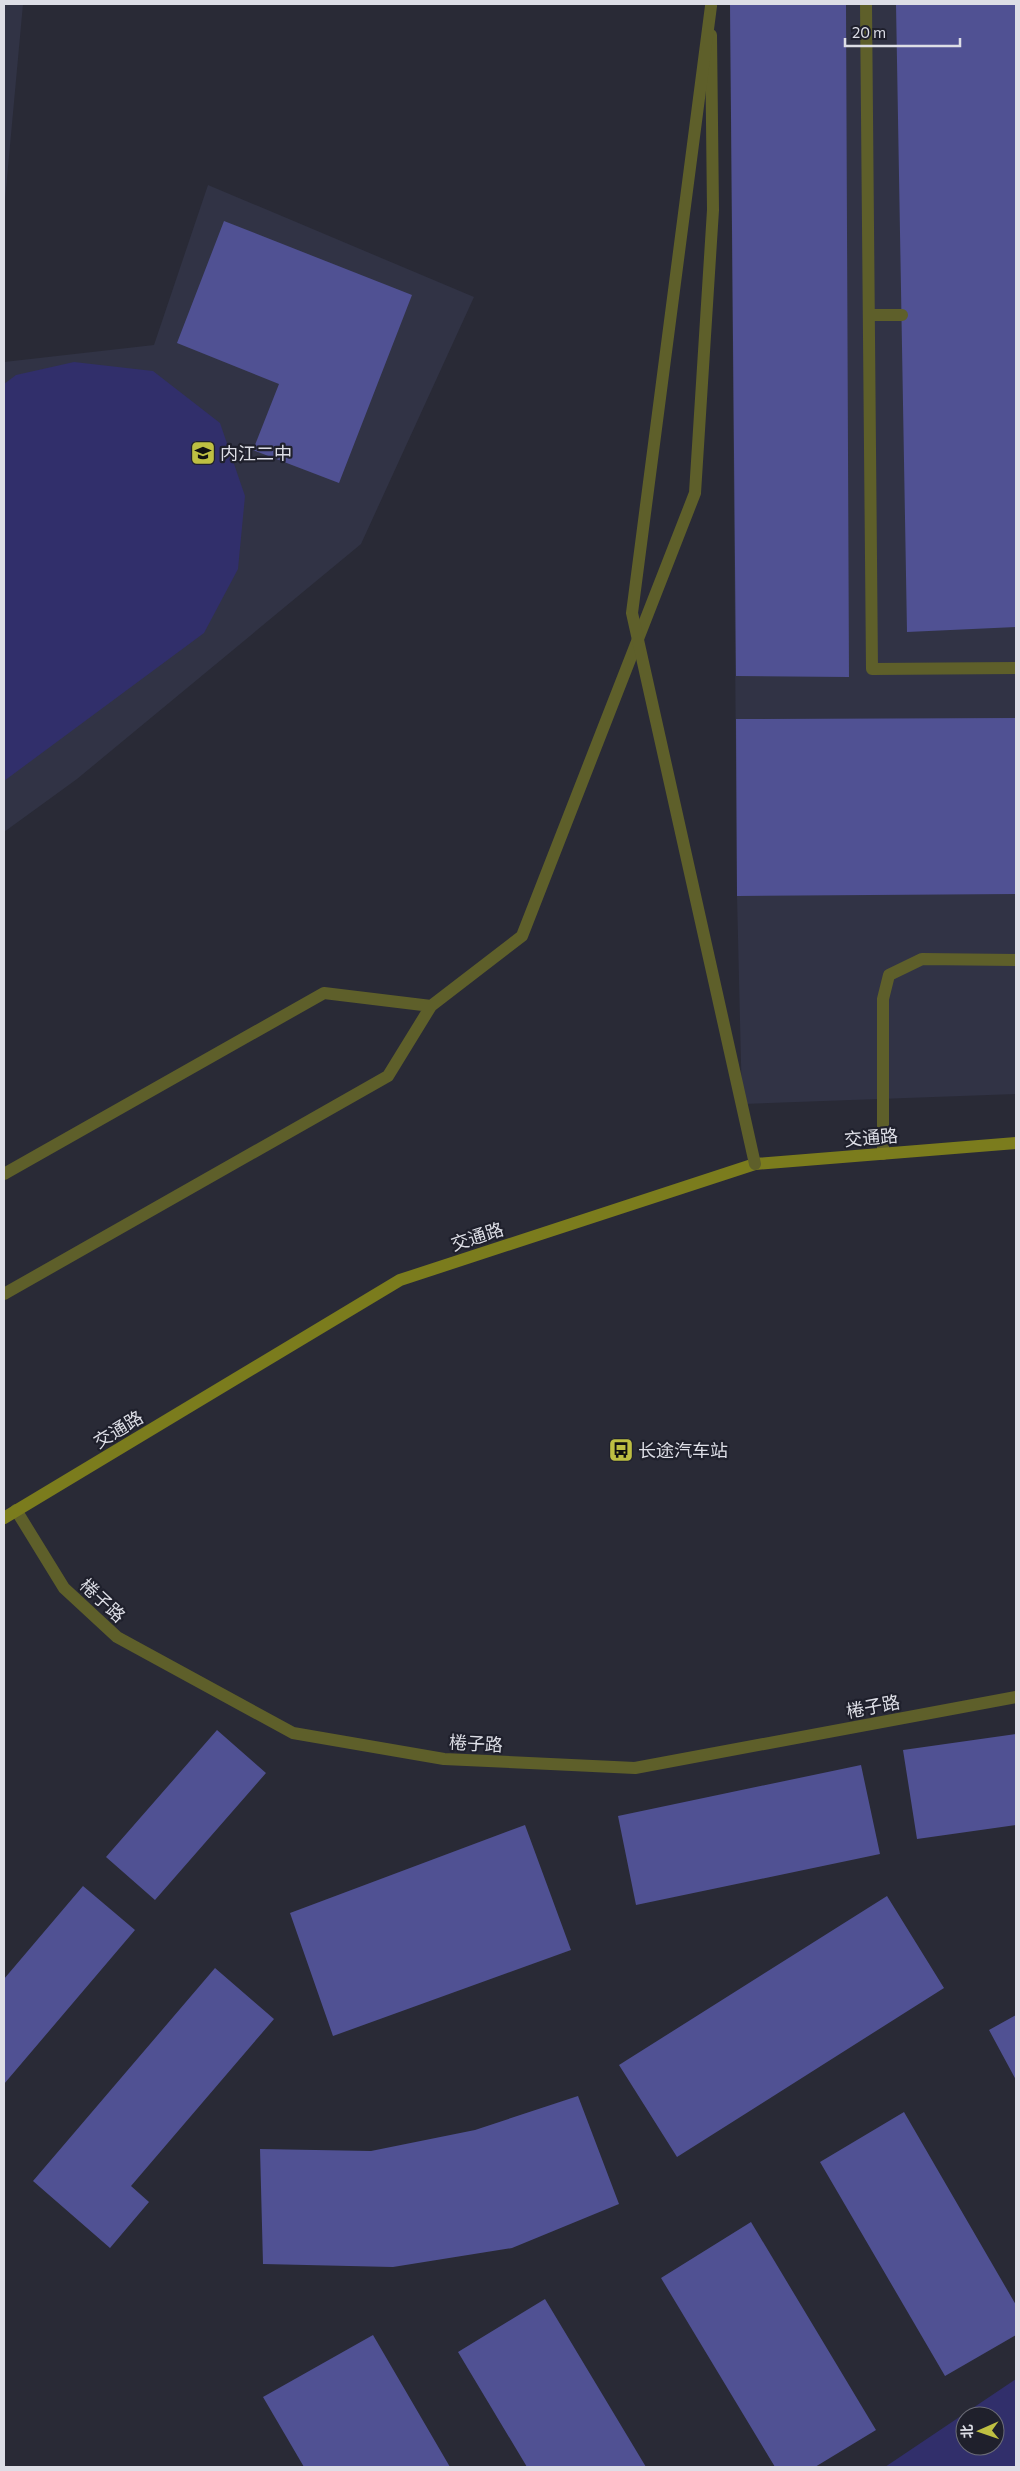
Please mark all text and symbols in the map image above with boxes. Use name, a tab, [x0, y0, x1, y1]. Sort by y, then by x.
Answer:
scale bar	[845, 15, 960, 47]
text: 20 m	[852, 23, 886, 41]
school or university icon: 内江二中	[190, 440, 216, 466]
place label: 内江二中	[220, 442, 292, 464]
street label: 交通路	[843, 1124, 899, 1150]
street label: 交通路	[448, 1217, 506, 1255]
street label: 交通路	[89, 1406, 147, 1452]
bus stop icon: 长途汽车站	[608, 1437, 634, 1463]
place label: 长途汽车站	[638, 1439, 728, 1461]
street label: 棬子路	[76, 1574, 130, 1626]
street label: 棬子路	[844, 1690, 902, 1722]
street label: 棬子路	[448, 1731, 504, 1755]
north arrow	[955, 2406, 1005, 2456]
text: 北	[958, 2424, 975, 2439]

